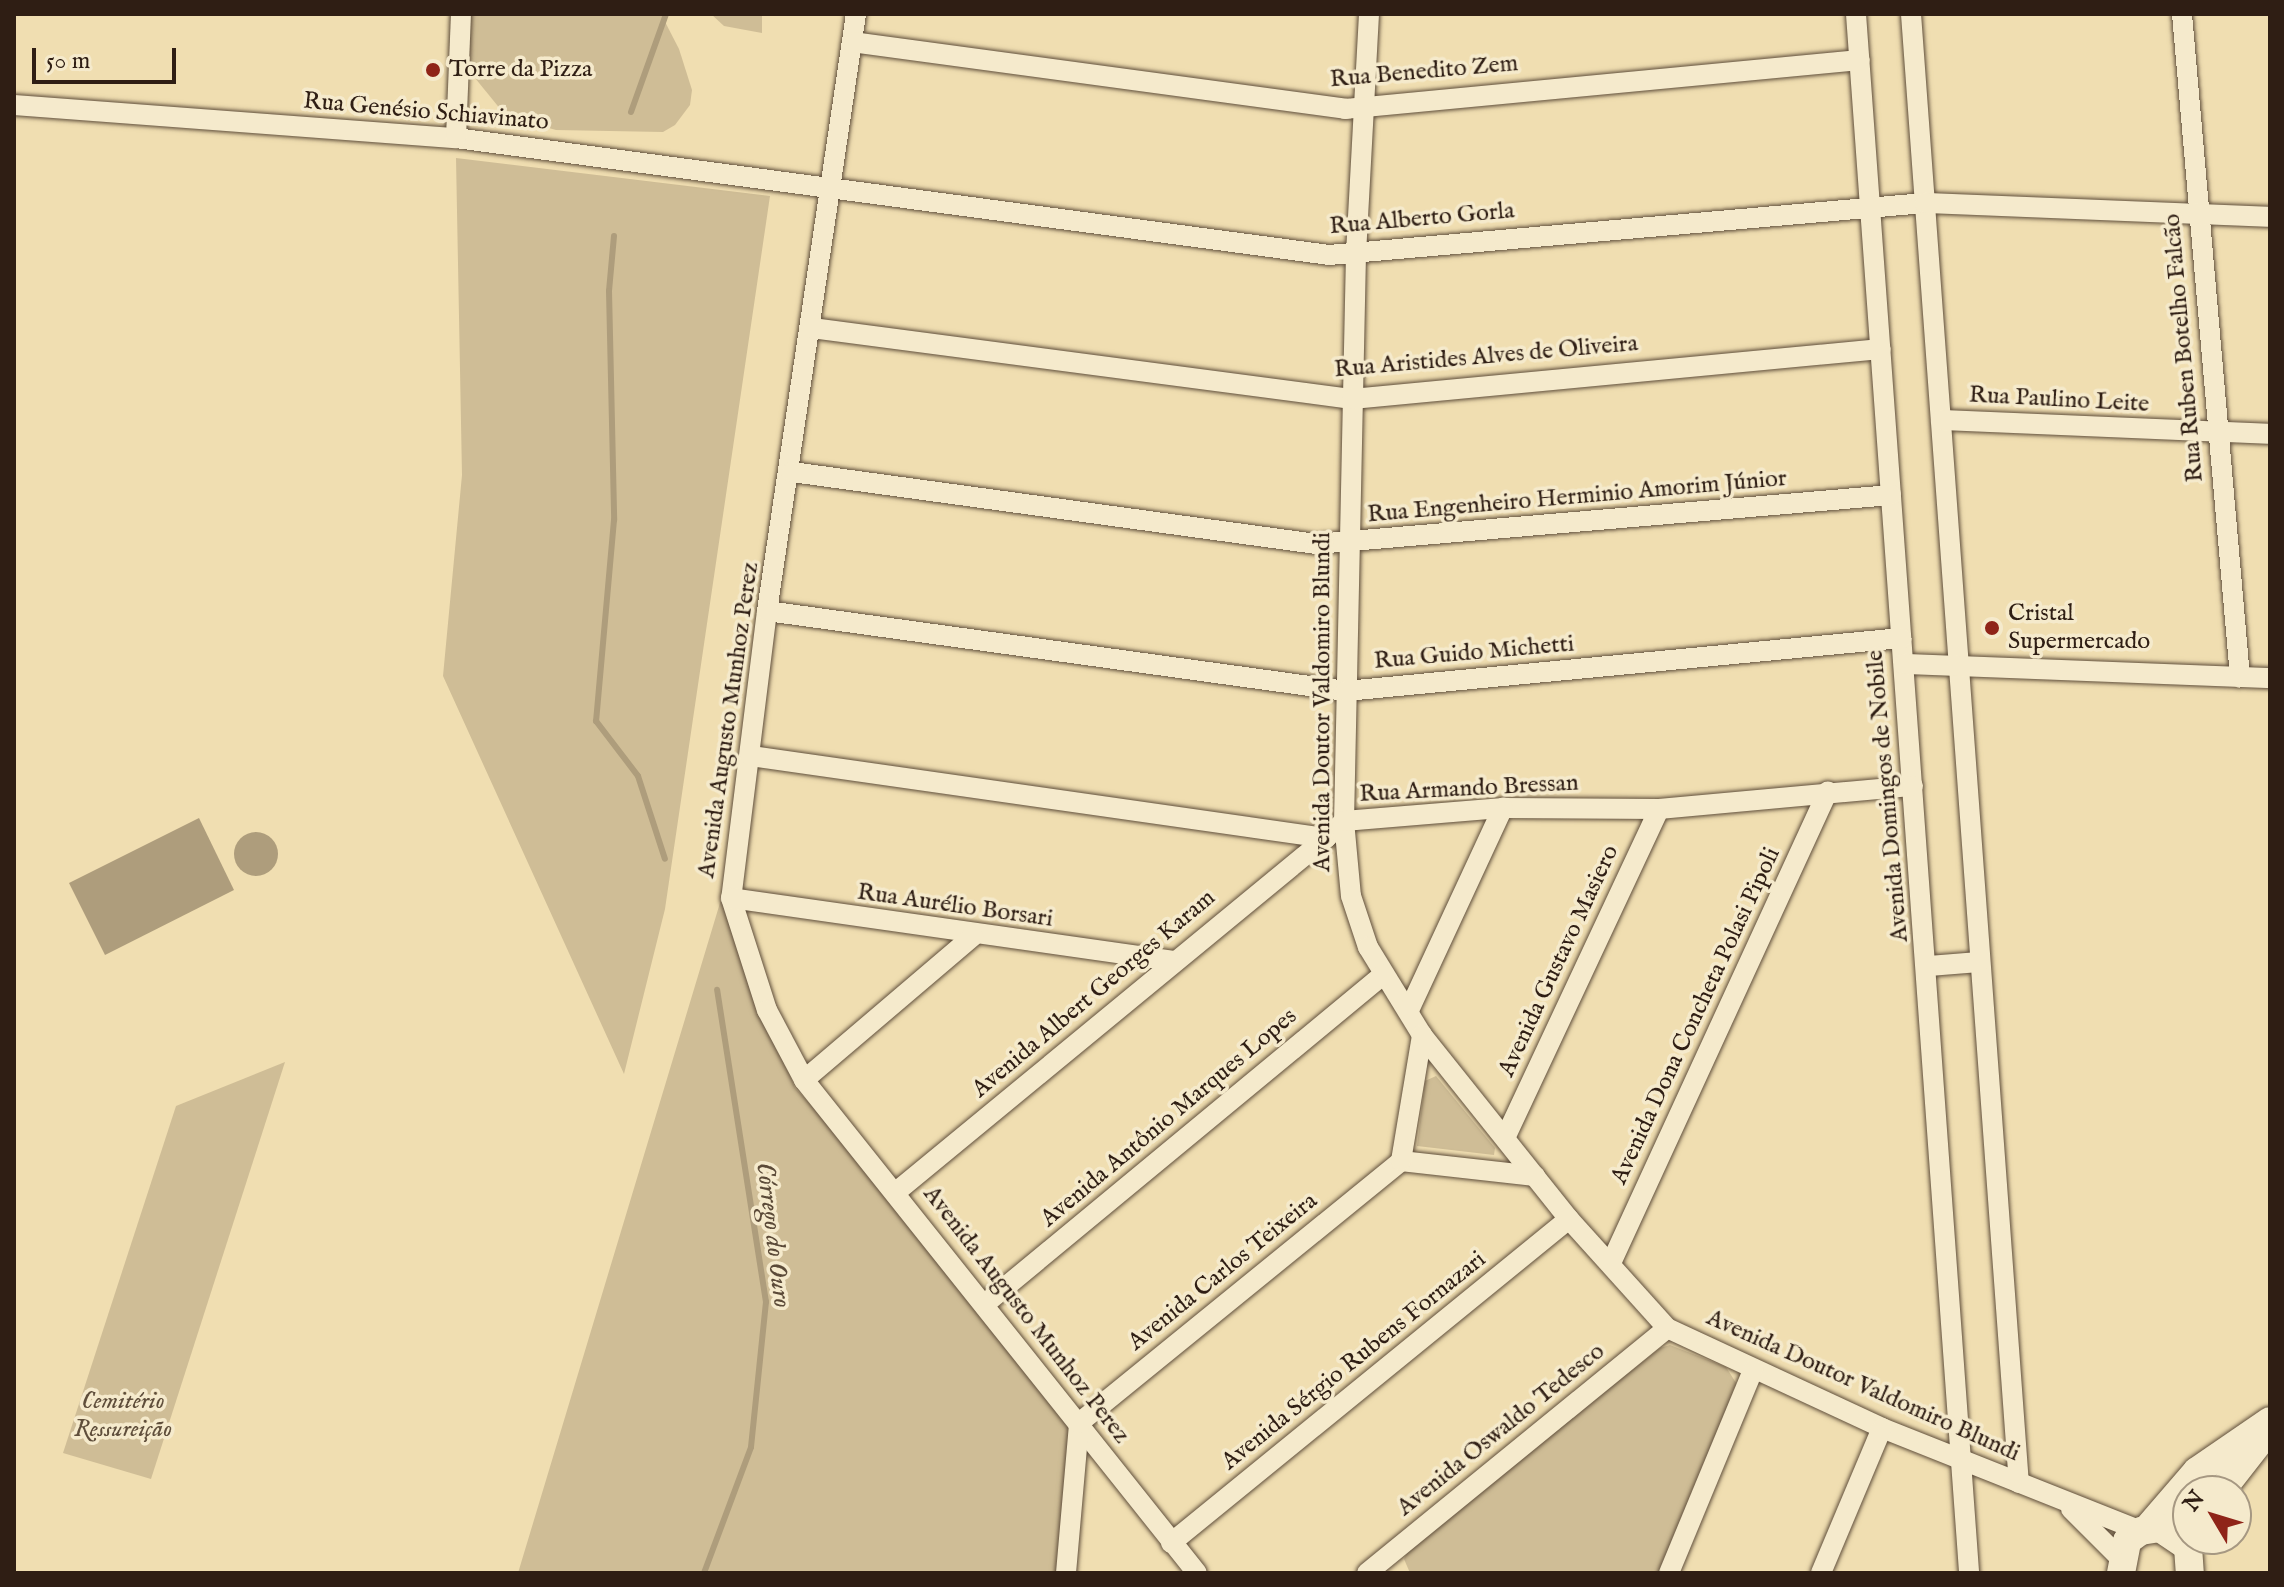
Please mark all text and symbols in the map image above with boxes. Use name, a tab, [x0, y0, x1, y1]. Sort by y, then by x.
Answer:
scale bar	[36, 32, 180, 82]
text: 50 m	[46, 46, 90, 77]
street label: Rua Benedito Zem	[1329, 49, 1519, 95]
place label: Torre da Pizza	[449, 56, 592, 84]
marker: Torre da Pizza	[424, 61, 442, 79]
street label: Rua Genésio Schiavinato	[302, 87, 550, 137]
street label: Rua Alberto Gorla	[1328, 197, 1516, 241]
street label: Rua Ruben Botelho Falcão	[2158, 213, 2210, 483]
street label: Rua Aristides Alves de Oliveira	[1333, 329, 1639, 385]
street label: Rua Paulino Leite	[1968, 381, 2150, 419]
street label: Rua Engenheiro Herminio Amorim Júnior	[1366, 464, 1788, 530]
street label: Avenida Doutor Valdomiro Blundi	[1309, 532, 1337, 872]
street label: Avenida Augusto Munhoz Perez	[693, 560, 765, 880]
place label: Cristal Supermercado	[2008, 600, 2150, 656]
marker: Cristal Supermercado	[1983, 619, 2001, 637]
street label: Rua Guido Michetti	[1373, 630, 1575, 676]
street label: Avenida Domingos de Nobile	[1861, 649, 1915, 943]
street label: Rua Armando Bressan	[1359, 769, 1579, 809]
street label: Avenida Gustavo Masiero	[1493, 841, 1625, 1081]
street label: Avenida Dona Concheta Polasi Pipoli	[1605, 843, 1787, 1189]
street label: Rua Aurélio Borsari	[855, 878, 1055, 934]
street label: Avenida Albert Georges Karam	[967, 884, 1221, 1104]
street label: Avenida Antônio Marques Lopes	[1035, 1002, 1303, 1234]
water label: Córrego do Ouro	[749, 1161, 797, 1309]
street label: Avenida Augusto Munhoz Perez	[917, 1181, 1135, 1449]
street label: Avenida Carlos Teixeira	[1123, 1187, 1323, 1357]
street label: Avenida Sérgio Rubens Fornazari	[1216, 1245, 1492, 1477]
street label: Avenida Doutor Valdomiro Blundi	[1702, 1304, 2024, 1468]
street label: Avenida Oswaldo Tedesco	[1391, 1337, 1611, 1523]
park label: Cemitério Ressureição	[74, 1388, 172, 1444]
north arrow	[2172, 1475, 2252, 1555]
text: N	[2178, 1485, 2212, 1518]

